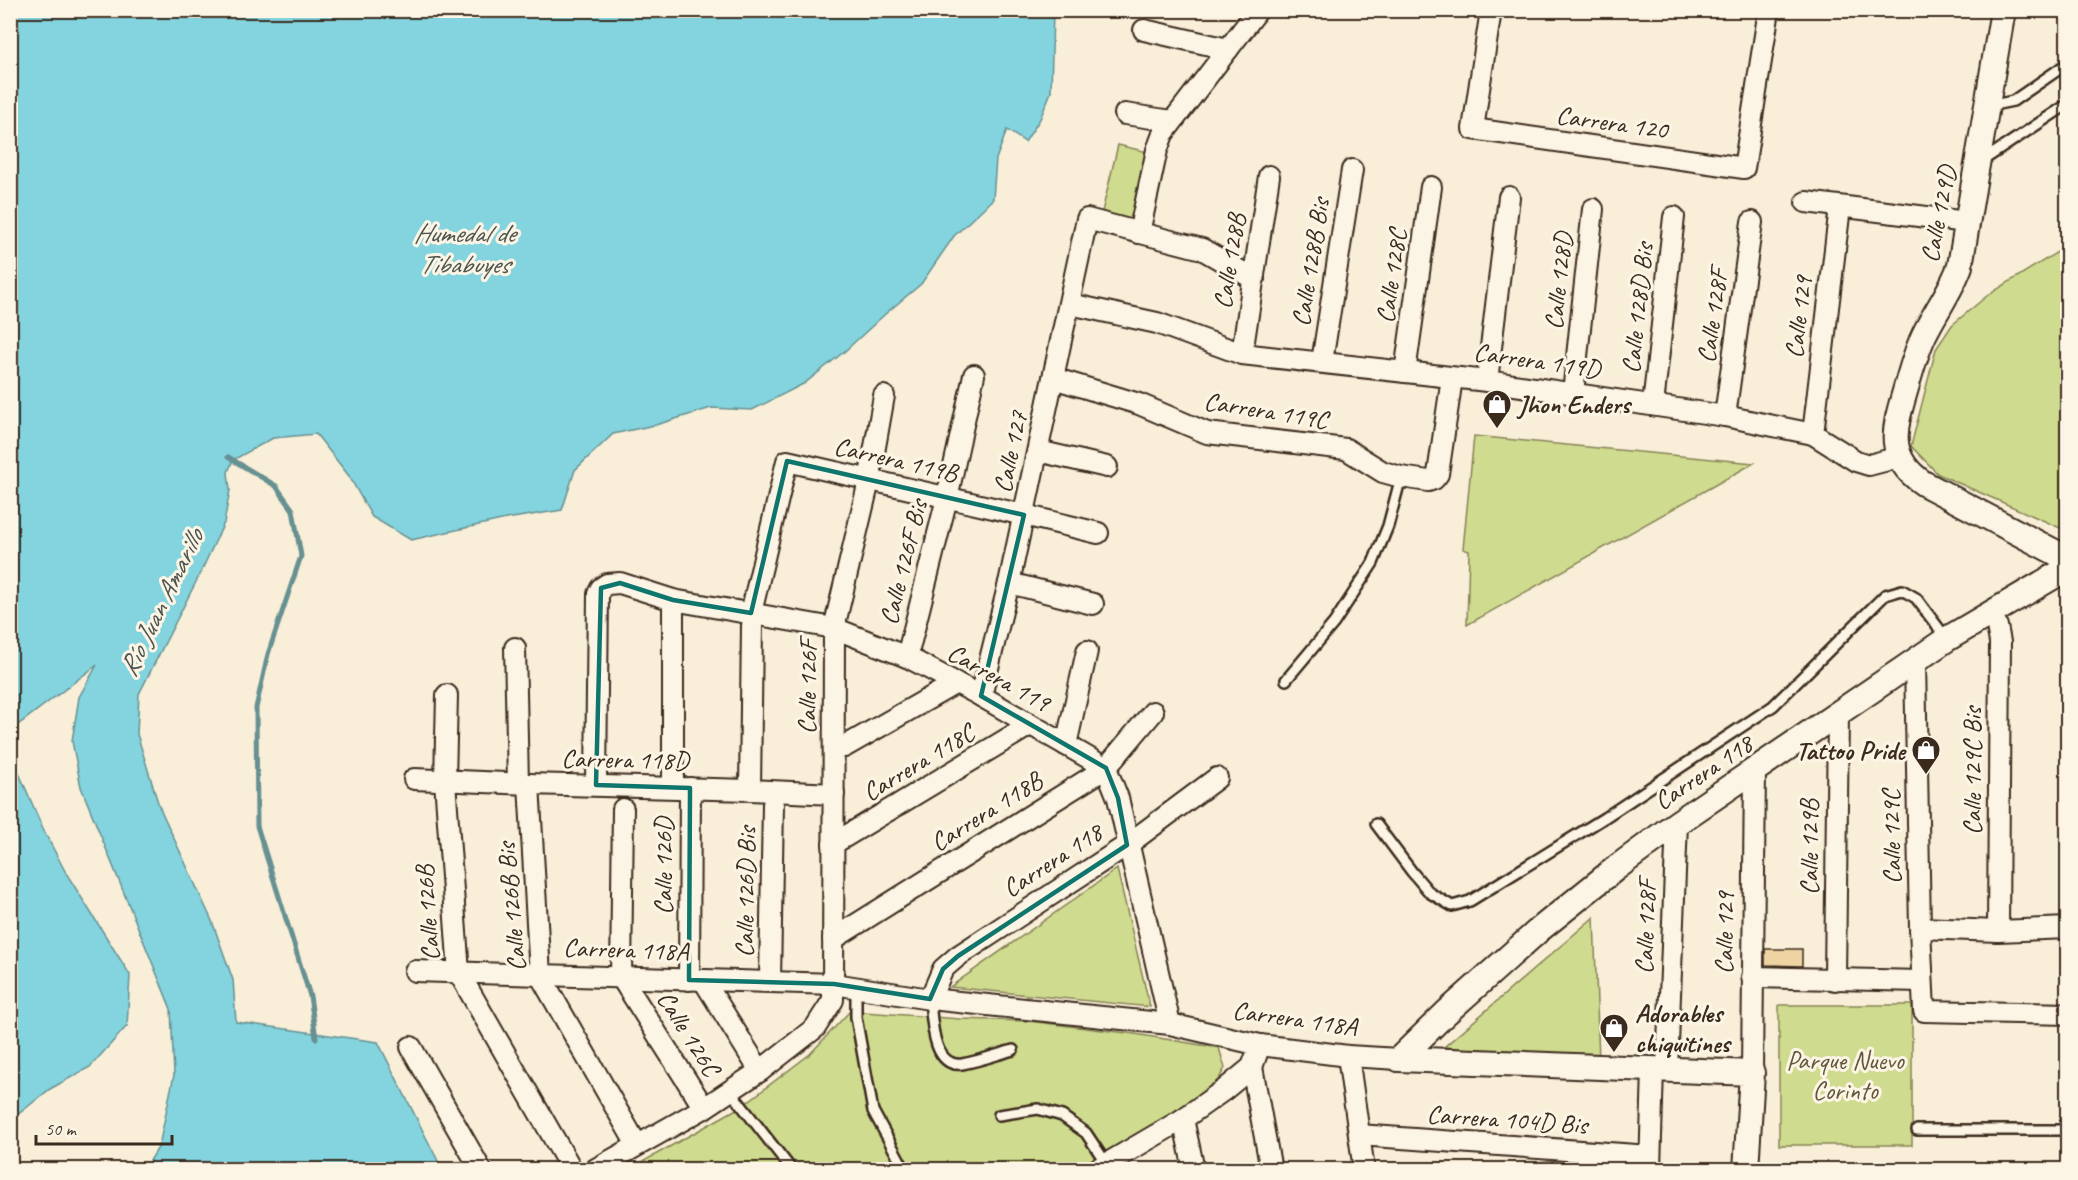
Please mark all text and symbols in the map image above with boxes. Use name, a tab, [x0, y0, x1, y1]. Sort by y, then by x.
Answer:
street label: Carrera 120	[1554, 98, 1672, 147]
street label: Calle 129D	[1913, 161, 1964, 265]
street label: Calle 128B Bis	[1284, 194, 1337, 328]
street label: Calle 128B	[1206, 210, 1254, 311]
water label: Humedal de Tibabuyes	[413, 216, 519, 281]
street label: Calle 128C	[1369, 224, 1415, 325]
street label: Calle 128D	[1537, 229, 1580, 331]
street label: Calle 128D Bis	[1614, 239, 1661, 375]
street label: Calle 128F	[1690, 262, 1736, 365]
street label: Calle 129	[1777, 272, 1820, 360]
street label: Carrera 119D	[1472, 335, 1604, 386]
street label: Carrera 119C	[1202, 384, 1333, 437]
shop icon: Jhon Enders	[1481, 388, 1513, 430]
place label: Jhon Enders	[1516, 388, 1633, 421]
street label: Calle 127	[986, 407, 1035, 496]
street label: Carrera 119B	[831, 429, 962, 490]
street label: Calle 126F Bis	[872, 494, 935, 628]
water label: Río Juan Amarillo	[111, 521, 213, 682]
street label: Calle 126F	[790, 635, 825, 734]
street label: Carrera 119	[942, 636, 1058, 720]
street label: Calle 129C Bis	[1956, 705, 1989, 835]
street label: Carrera 118C	[856, 715, 982, 809]
street label: Carrera 118	[1648, 726, 1761, 817]
place label: Tattoo Pride	[1796, 734, 1907, 767]
shop icon: Tattoo Pride	[1910, 734, 1942, 776]
street label: Carrera 118D	[561, 742, 691, 777]
street label: Carrera 118B	[924, 763, 1050, 859]
street label: Calle 129C	[1874, 787, 1909, 885]
street label: Calle 129B	[1793, 798, 1826, 895]
street label: Calle 126D	[647, 815, 680, 915]
street label: Carrera 118	[996, 815, 1110, 905]
street label: Calle 126D Bis	[728, 824, 763, 958]
street label: Calle 126B Bis	[489, 839, 534, 973]
street label: Calle 126B	[408, 863, 447, 962]
street label: Calle 128F	[1627, 874, 1664, 975]
street label: Calle 129	[1707, 889, 1742, 974]
street label: Carrera 118A	[563, 931, 691, 968]
street label: Calle 126C	[650, 984, 729, 1084]
street label: Carrera 118A	[1231, 993, 1361, 1044]
place label: Adorables chiquitines	[1635, 997, 1733, 1060]
shop icon: Adorables chiquitines	[1598, 1012, 1630, 1054]
park label: Parque Nuevo Corinto	[1786, 1044, 1905, 1107]
street label: Carrera 104D Bis	[1426, 1097, 1590, 1142]
scale bar	[36, 1108, 172, 1146]
text: 50 m	[45, 1118, 78, 1140]

